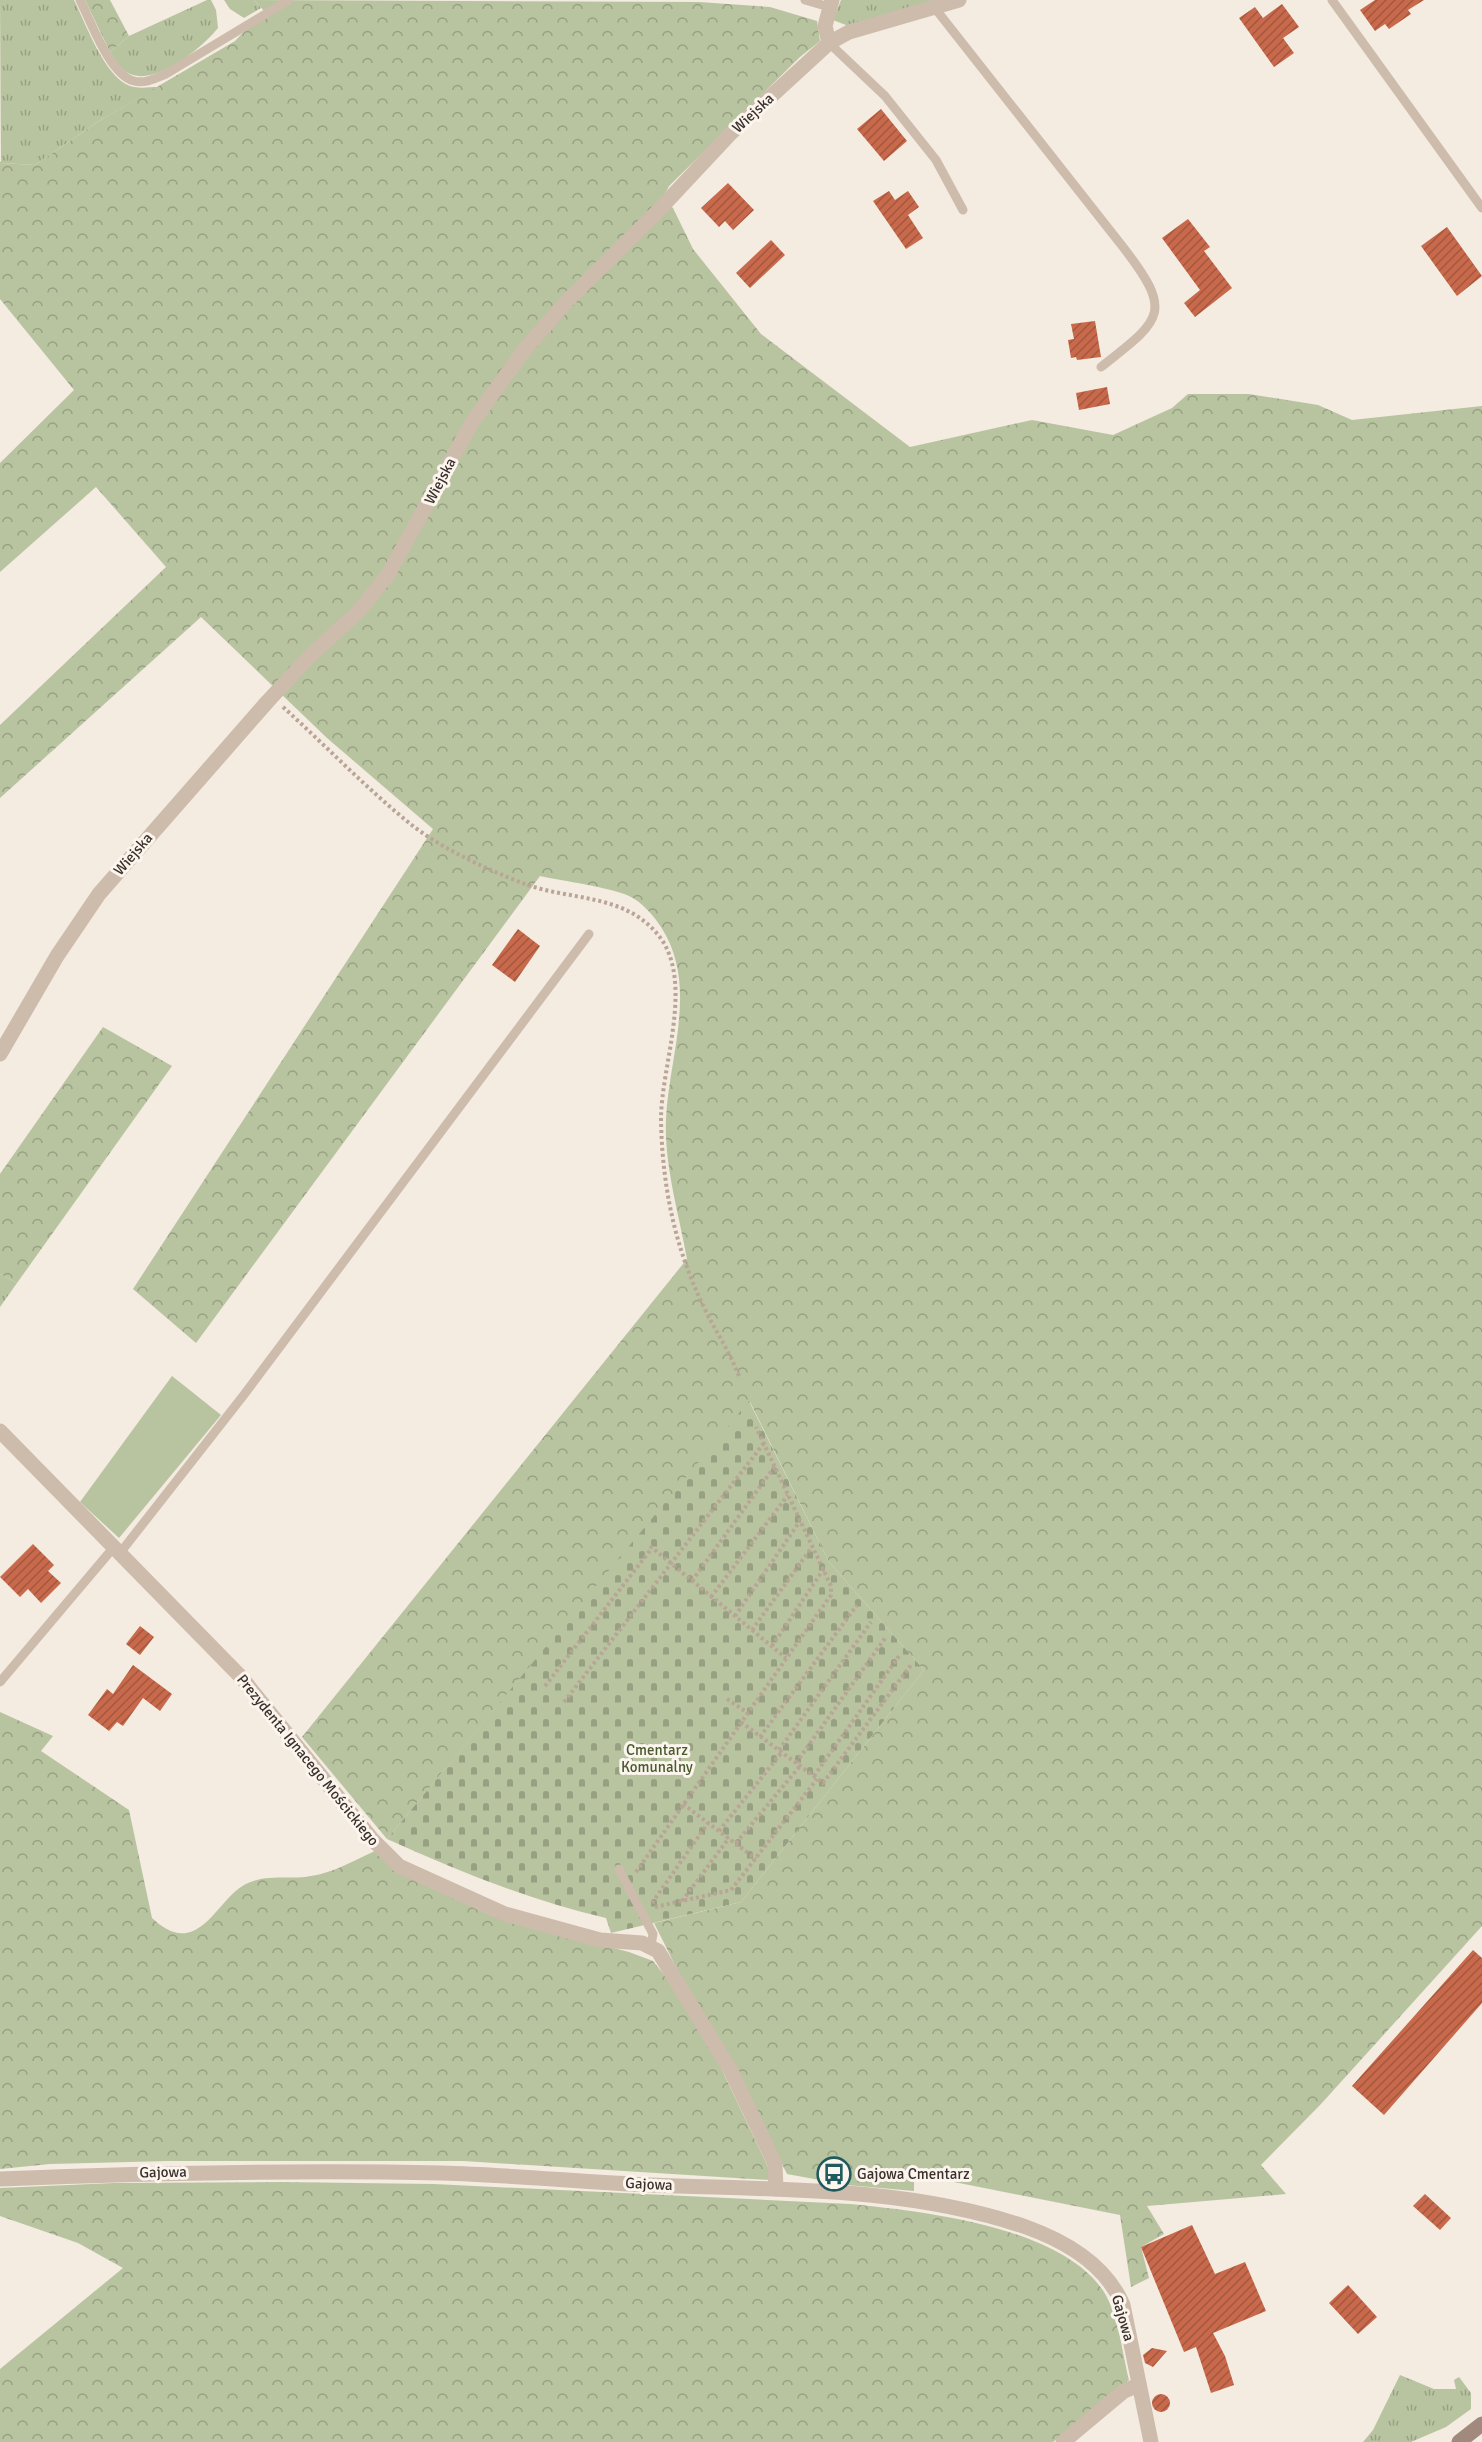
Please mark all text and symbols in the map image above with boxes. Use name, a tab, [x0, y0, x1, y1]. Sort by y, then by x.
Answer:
street label: Wiejska	[729, 89, 777, 137]
street label: Wiejska	[420, 455, 460, 507]
street label: Wiejska	[110, 829, 156, 879]
street label: Prezydenta Ignacego Mościckiego	[233, 1671, 383, 1850]
park label: Cmentarz Komunalny	[621, 1741, 693, 1776]
bus stop icon: Gajowa Cmentarz	[816, 2156, 852, 2192]
street label: Gajowa	[139, 2163, 187, 2181]
place label: Gajowa Cmentarz	[857, 2165, 970, 2183]
street label: Gajowa	[625, 2174, 673, 2194]
street label: Gajowa	[1108, 2293, 1138, 2343]

